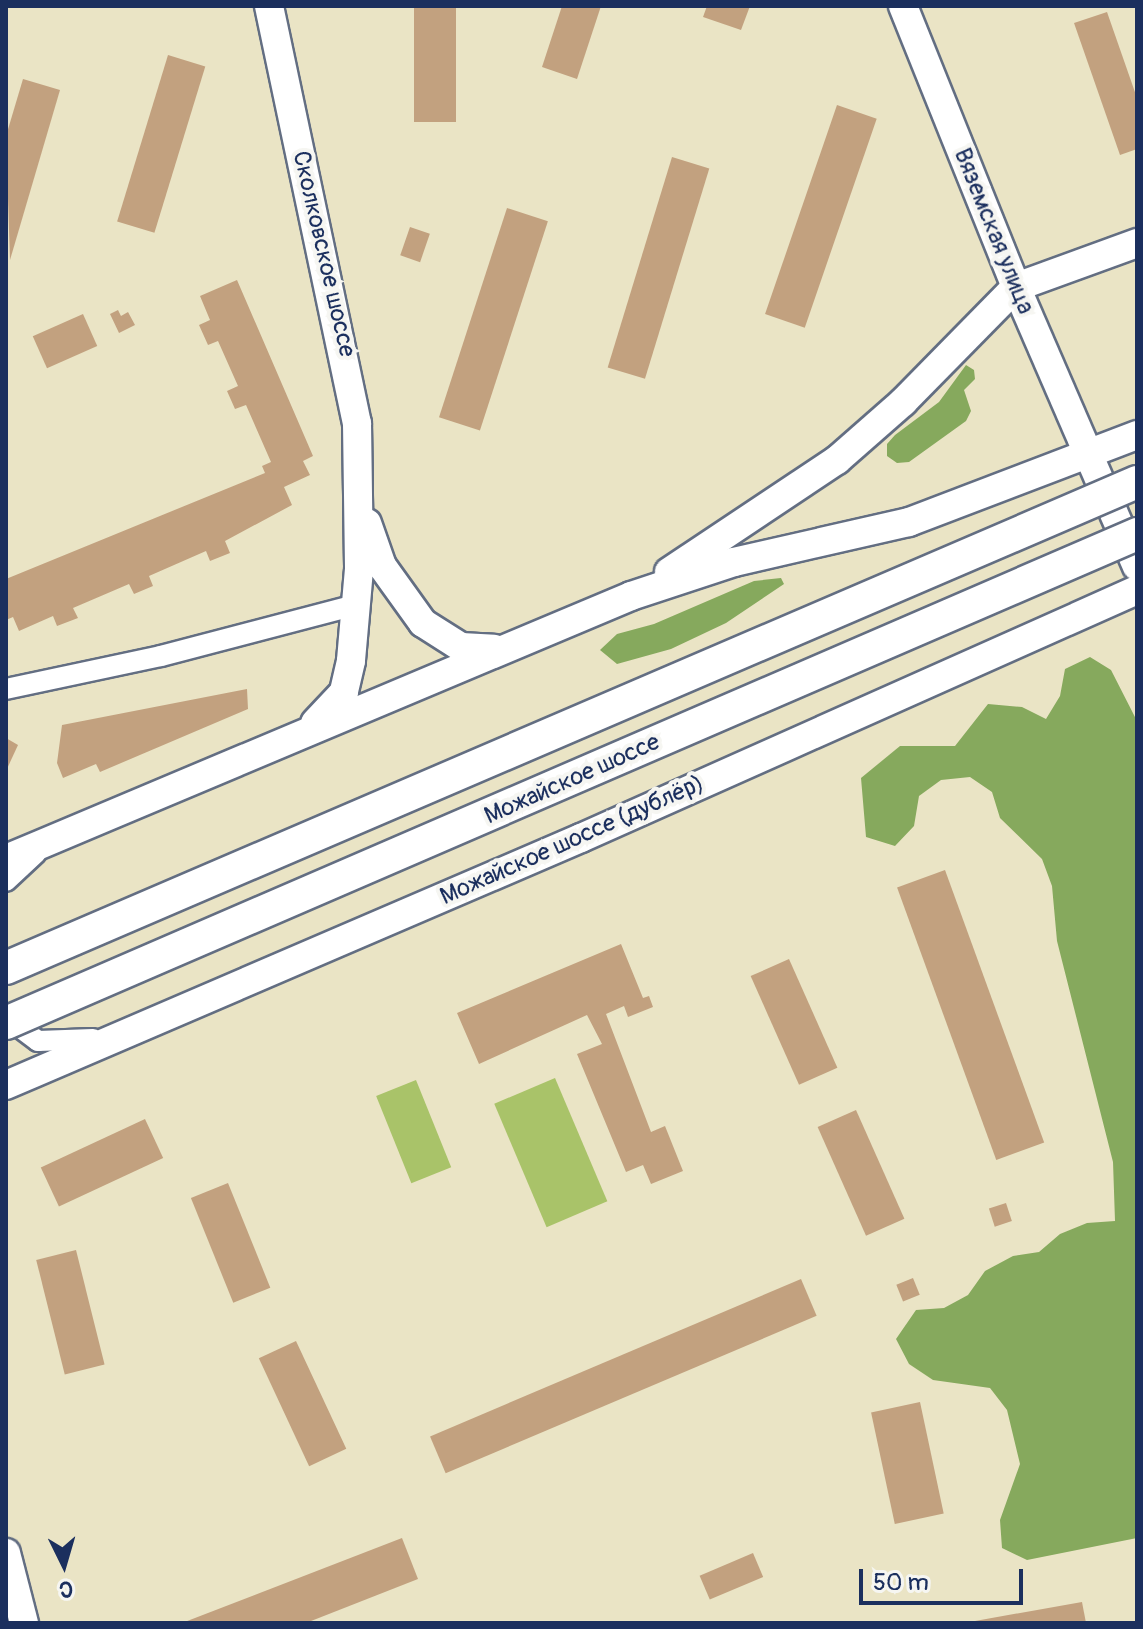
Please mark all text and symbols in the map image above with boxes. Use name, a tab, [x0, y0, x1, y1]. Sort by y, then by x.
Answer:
street label: Вяземская улица	[948, 144, 1040, 318]
street label: Сколковское шоссе	[286, 148, 362, 360]
street label: Можайское шоссе	[480, 727, 664, 831]
street label: Можайское шоссе (дублёр)	[436, 769, 708, 911]
north arrow	[24, 1525, 104, 1605]
scale bar	[863, 1553, 1027, 1603]
text: 50 m	[873, 1568, 929, 1597]
text: С	[58, 1574, 74, 1603]

